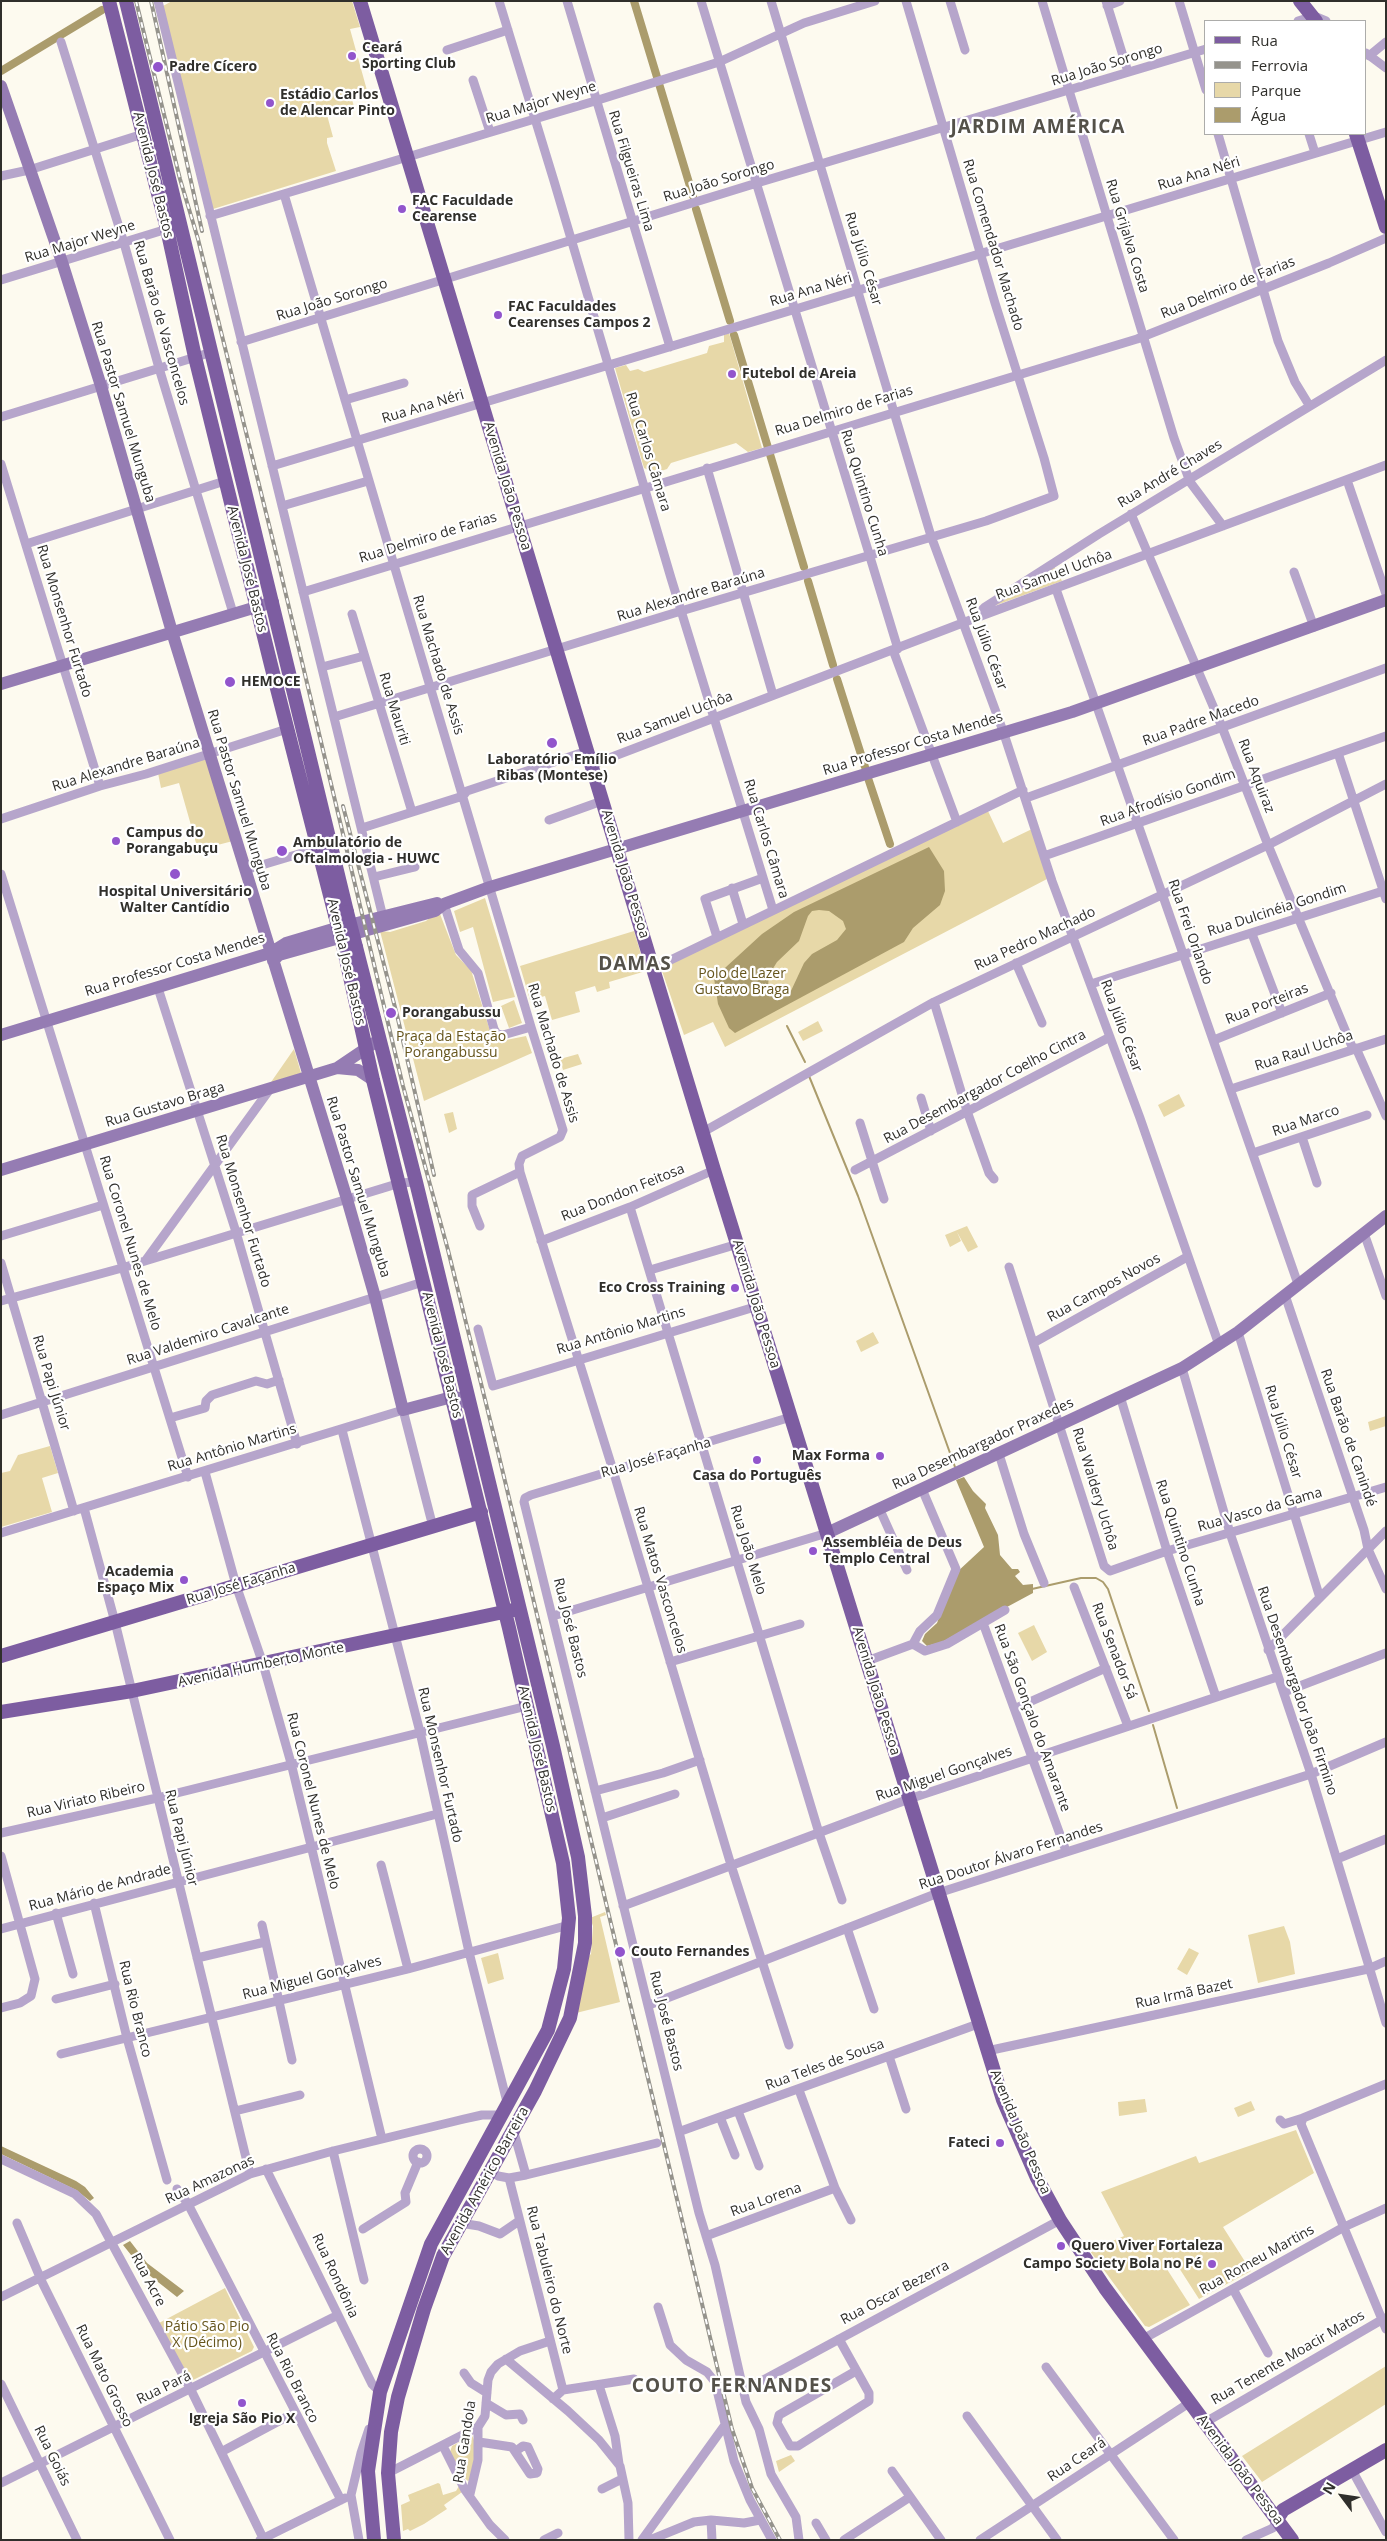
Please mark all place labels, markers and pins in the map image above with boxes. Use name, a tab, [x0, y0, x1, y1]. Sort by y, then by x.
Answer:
place label: Ceará Sporting Club	[362, 40, 456, 72]
marker: Ceará Sporting Club	[346, 50, 358, 62]
place label: Padre Cícero	[169, 59, 257, 75]
marker: Padre Cícero	[151, 60, 165, 74]
place label: Estádio Carlos de Alencar Pinto	[280, 87, 395, 120]
marker: Estádio Carlos de Alencar Pinto	[264, 97, 276, 109]
place label: FAC Faculdade Cearense	[412, 193, 513, 226]
marker: FAC Faculdade Cearense	[396, 203, 408, 215]
place label: FAC Faculdades Cearenses Campos 2	[508, 299, 651, 332]
marker: FAC Faculdades Cearenses Campos 2	[492, 309, 504, 321]
place label: Futebol de Areia	[742, 366, 856, 382]
marker: Futebol de Areia	[726, 368, 738, 380]
place label: HEMOCE	[241, 674, 301, 690]
marker: HEMOCE	[223, 675, 237, 689]
marker: Laboratório Emílio Ribas (Montese)	[545, 736, 559, 750]
place label: Laboratório Emílio Ribas (Montese)	[487, 752, 617, 784]
place label: Campus do Porangabuçu	[126, 825, 218, 858]
marker: Campus do Porangabuçu	[110, 835, 122, 847]
place label: Ambulatório de Oftalmologia - HUWC	[293, 835, 440, 868]
marker: Ambulatório de Oftalmologia - HUWC	[275, 844, 289, 858]
marker: Hospital Universitário Walter Cantídio	[168, 867, 182, 881]
place label: Hospital Universitário Walter Cantídio	[98, 884, 252, 916]
place label: Porangabussu	[402, 1005, 501, 1021]
marker: Porangabussu	[384, 1006, 398, 1020]
place label: Eco Cross Training	[598, 1280, 725, 1296]
marker: Eco Cross Training	[729, 1282, 741, 1294]
place label: Max Forma	[792, 1448, 870, 1464]
marker: Max Forma	[874, 1450, 886, 1462]
marker: Casa do Português	[751, 1454, 763, 1466]
place label: Casa do Português	[692, 1468, 822, 1484]
place label: Assembléia de Deus Templo Central	[823, 1535, 962, 1568]
marker: Assembléia de Deus Templo Central	[807, 1545, 819, 1557]
place label: Academia Espaço Mix	[97, 1564, 174, 1596]
marker: Academia Espaço Mix	[178, 1574, 190, 1586]
place label: Couto Fernandes	[631, 1944, 749, 1960]
marker: Couto Fernandes	[613, 1945, 627, 1959]
place label: Fateci	[948, 2135, 990, 2151]
marker: Fateci	[994, 2137, 1006, 2149]
place label: Quero Viver Fortaleza	[1071, 2238, 1223, 2254]
marker: Quero Viver Fortaleza	[1055, 2240, 1067, 2252]
place label: Campo Society Bola no Pé	[1023, 2256, 1202, 2272]
marker: Campo Society Bola no Pé	[1206, 2258, 1218, 2270]
marker: Igreja São Pio X	[236, 2397, 248, 2409]
place label: Igreja São Pio X	[189, 2411, 295, 2427]

